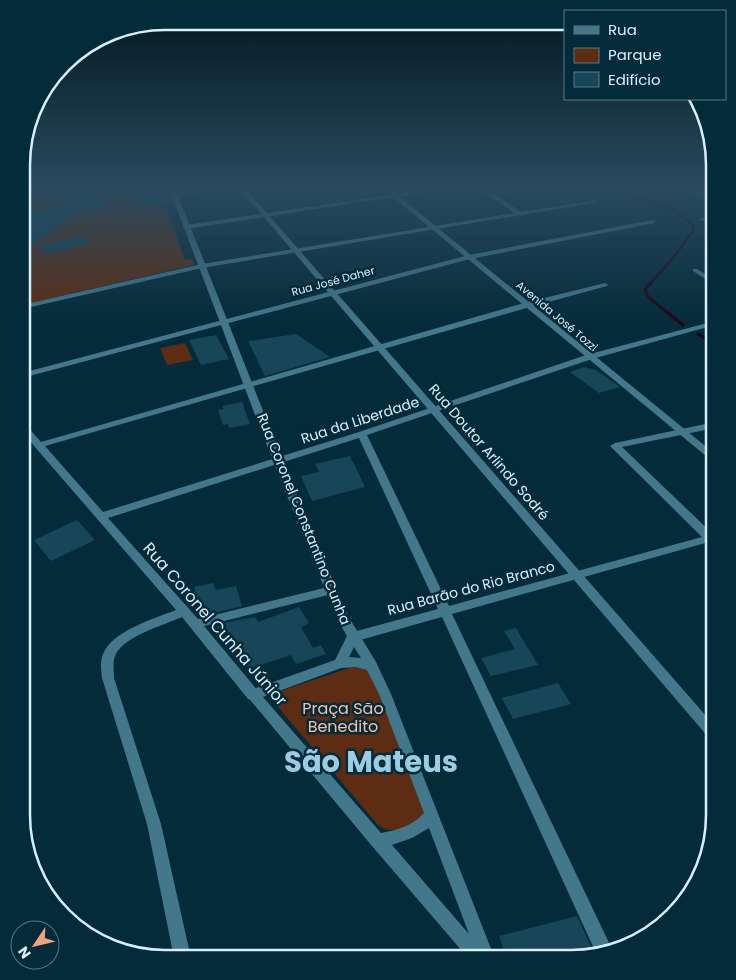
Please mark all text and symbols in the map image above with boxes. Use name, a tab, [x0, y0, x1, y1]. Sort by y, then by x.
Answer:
legend	[564, 10, 726, 100]
text: Rua	[608, 19, 637, 40]
text: Parque	[608, 44, 661, 65]
text: Edifício	[608, 69, 661, 90]
street label: Rua José Daher	[290, 262, 376, 300]
street label: Avenida José Tozzi	[513, 277, 601, 355]
street label: Rua Doutor Arlindo Sodré	[424, 380, 554, 525]
street label: Rua da Liberdade	[298, 391, 422, 449]
street label: Rua Coronel Constantino Cunha	[252, 410, 356, 628]
street label: Rua Coronel Cunha Júnior	[138, 537, 292, 711]
street label: Rua Barão do Rio Branco	[385, 556, 557, 620]
park label: Praça São Benedito	[302, 697, 384, 738]
district label: São Mateus	[284, 742, 458, 782]
north arrow	[10, 920, 60, 970]
text: N	[13, 942, 36, 963]

